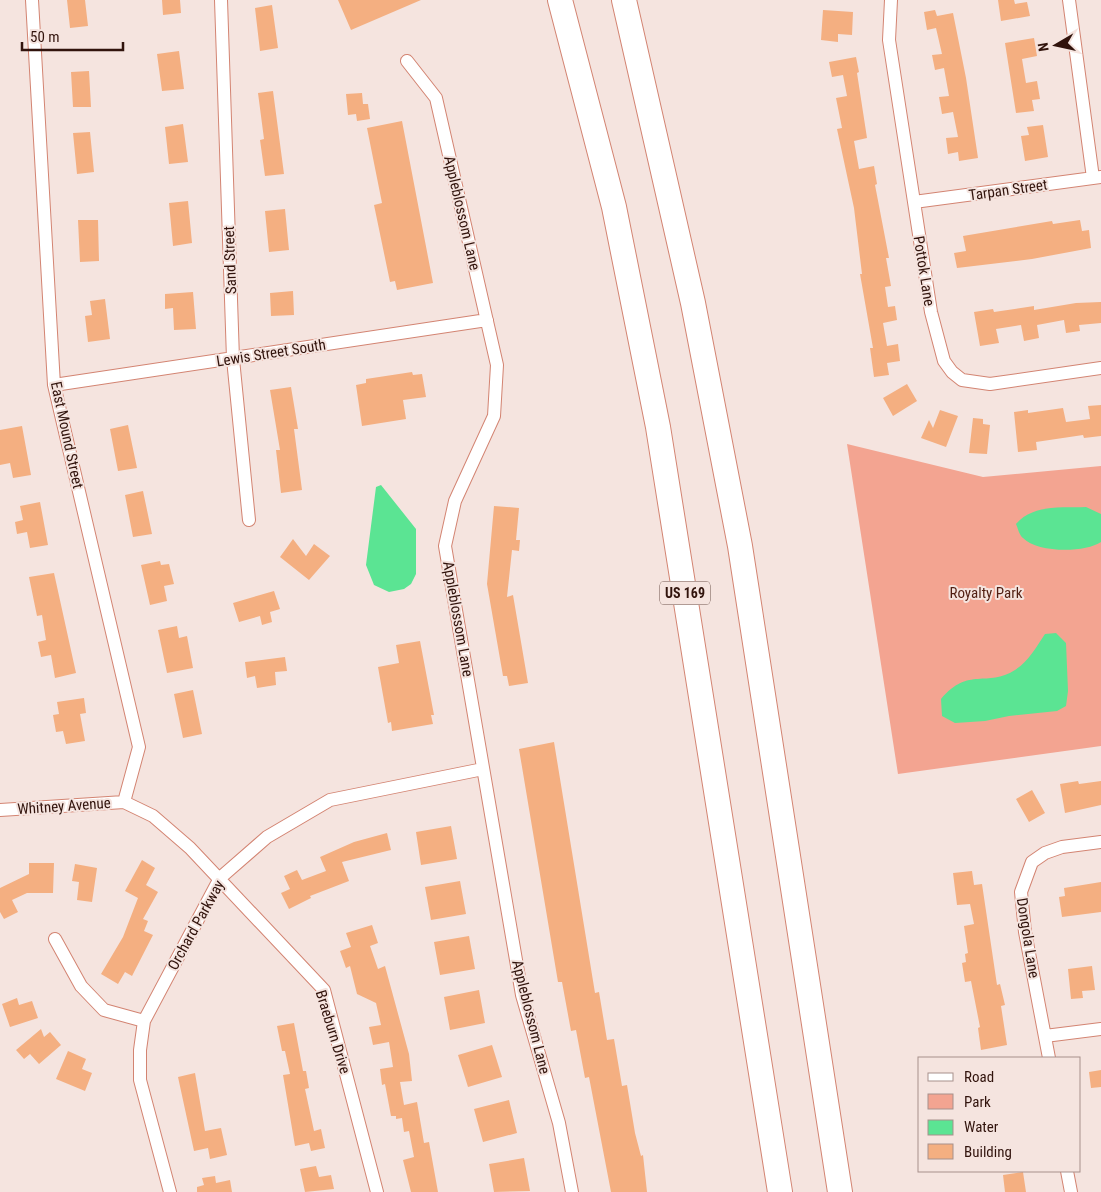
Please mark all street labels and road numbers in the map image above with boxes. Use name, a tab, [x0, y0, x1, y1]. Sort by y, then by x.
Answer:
street label: Appleblossom Lane	[440, 154, 484, 272]
street label: Tarpan Street	[968, 176, 1048, 204]
street label: Sand Street	[220, 226, 240, 294]
street label: Pottok Lane	[910, 235, 938, 307]
street label: Lewis Street South	[215, 335, 327, 371]
street label: East Mound Street	[47, 380, 87, 490]
street label: Appleblossom Lane	[439, 560, 477, 678]
road number: US 169	[660, 582, 710, 604]
street label: Whitney Avenue	[17, 794, 111, 818]
street label: Orchard Parkway	[164, 877, 228, 973]
street label: Dongola Lane	[1013, 897, 1043, 979]
street label: Appleblossom Lane	[508, 958, 554, 1076]
street label: Braeburn Drive	[312, 988, 354, 1076]

